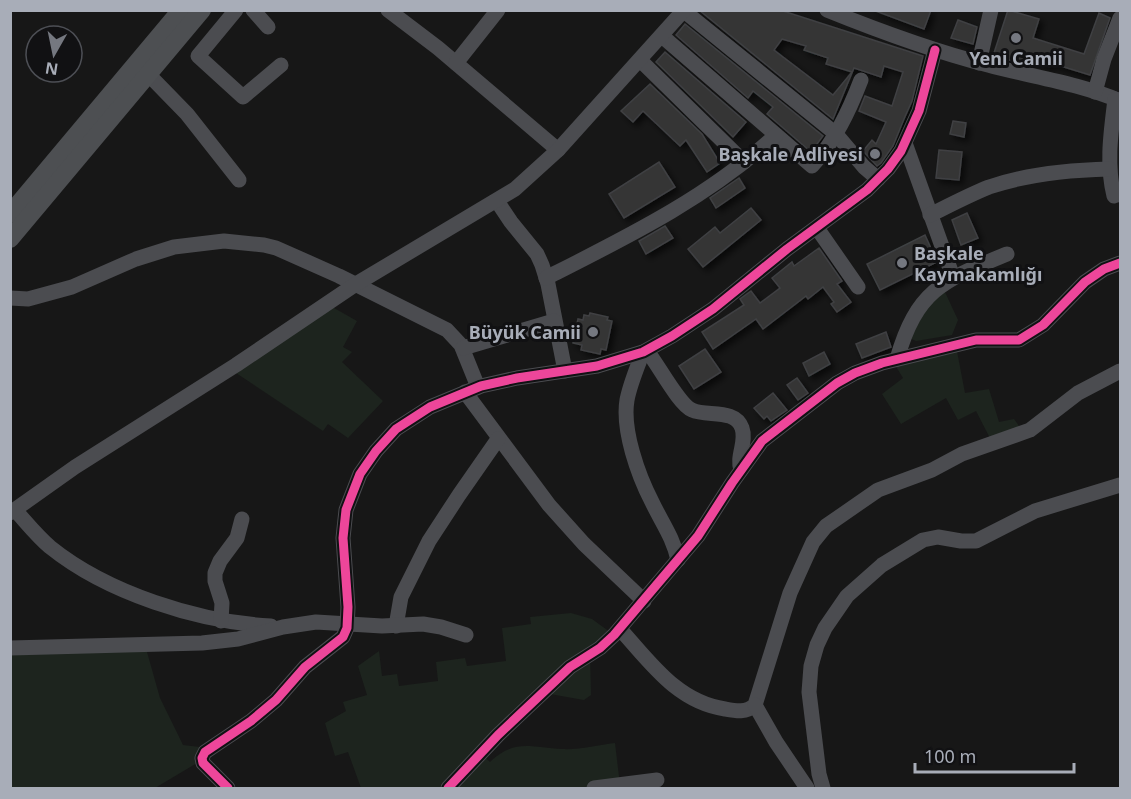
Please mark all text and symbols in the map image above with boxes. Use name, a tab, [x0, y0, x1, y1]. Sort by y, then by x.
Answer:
north arrow	[24, 24, 84, 84]
marker: Yeni Camii	[1009, 31, 1023, 45]
place label: Yeni Camii	[969, 46, 1063, 70]
text: N	[44, 57, 60, 81]
place label: Başkale Adliyesi	[718, 142, 863, 166]
marker: Başkale Adliyesi	[868, 147, 882, 161]
place label: Başkale Kaymakamlığı	[914, 241, 1042, 286]
marker: Başkale Kaymakamlığı	[895, 256, 909, 270]
place label: Büyük Camii	[469, 320, 581, 344]
marker: Büyük Camii	[586, 325, 600, 339]
scale bar	[915, 736, 1074, 774]
text: 100 m	[924, 744, 976, 768]

